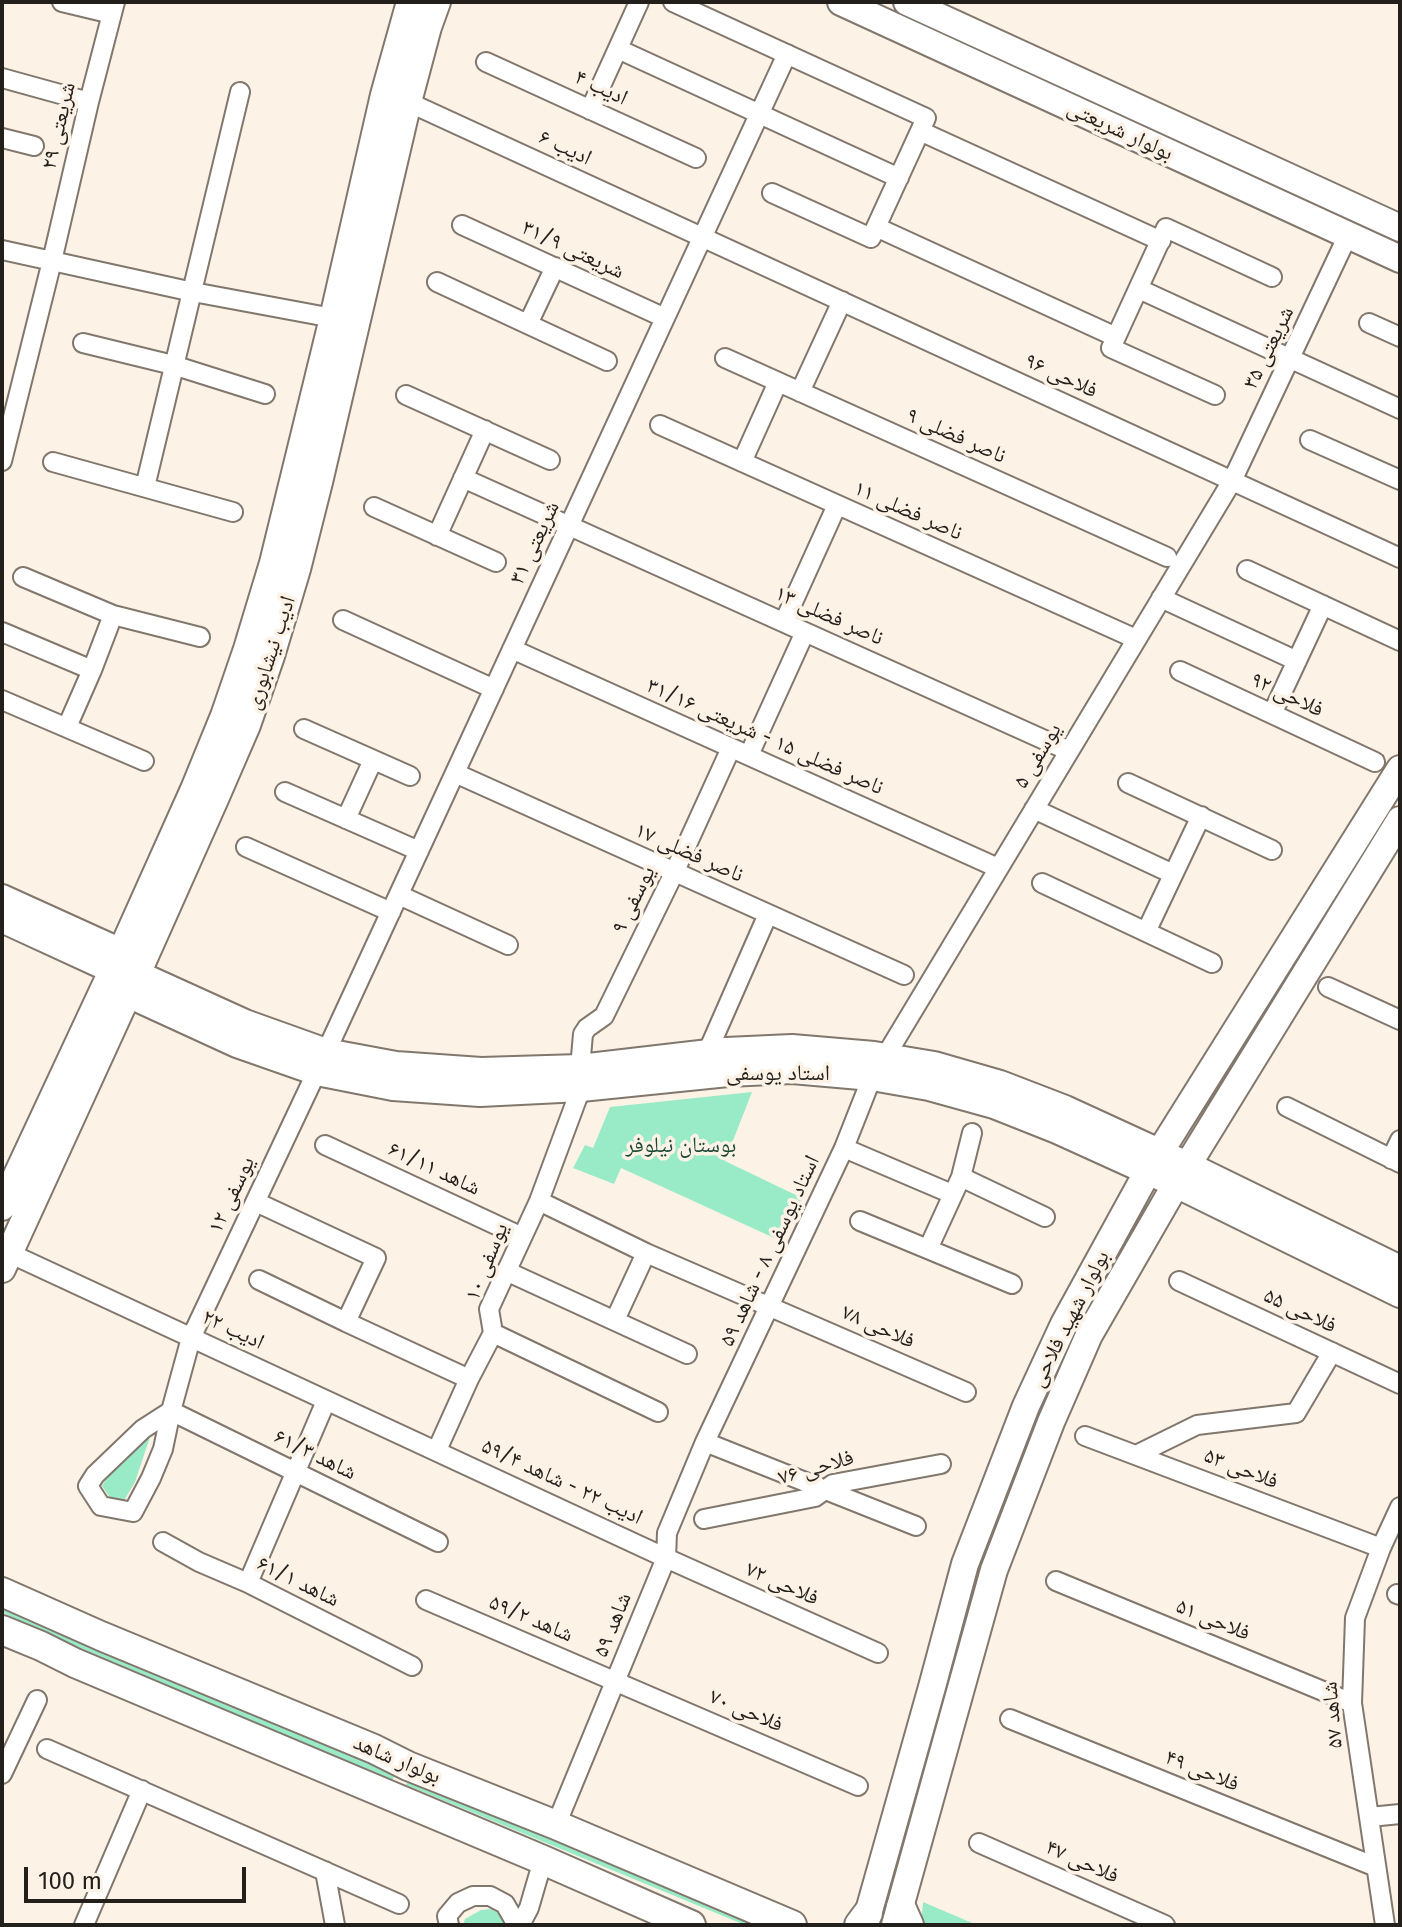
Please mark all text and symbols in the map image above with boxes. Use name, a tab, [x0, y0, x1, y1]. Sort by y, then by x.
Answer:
street label: ادیب ۴	[570, 64, 632, 112]
street label: شریعتی ۲۹	[36, 80, 82, 172]
street label: بولوار شریعتی	[1063, 95, 1177, 167]
street label: ادیب ۶	[534, 124, 596, 172]
street label: شریعتی ۳۱/۹	[518, 215, 628, 285]
street label: شریعتی ۳۵	[1238, 302, 1300, 394]
street label: فلاحی ۹۶	[1020, 348, 1102, 404]
street label: ناصر فضلی ۹	[902, 402, 1010, 470]
street label: ناصر فضلی ۱۱	[850, 475, 966, 547]
street label: شریعتی ۳۱	[504, 497, 566, 589]
street label: ناصر فضلی ۱۳	[771, 580, 887, 652]
street label: ادیب نیشابوری	[240, 593, 302, 713]
street label: فلاحی ۹۲	[1246, 667, 1328, 723]
street label: ناصر فضلی ۱۵ - شریعتی ۳۱/۱۶	[643, 673, 887, 801]
street label: یوسفی ۵	[1008, 718, 1068, 794]
street label: ناصر فضلی ۱۷	[631, 817, 747, 889]
street label: یوسفی ۹	[606, 862, 662, 938]
street label: استاد یوسفی	[726, 1061, 830, 1087]
park label: بوستان نیلوفر	[626, 1133, 736, 1159]
street label: شاهد ۶۱/۱۱	[384, 1136, 484, 1202]
street label: استاد یوسفی ۸ - شاهد ۵۹	[714, 1151, 826, 1351]
street label: یوسفی ۱۲	[203, 1152, 261, 1238]
street label: یوسفی ۱۰	[459, 1219, 515, 1305]
street label: بولوار شهید فلاحی	[1024, 1246, 1116, 1392]
street label: فلاحی ۵۵	[1259, 1283, 1341, 1339]
street label: فلاحی ۷۸	[837, 1299, 919, 1355]
street label: ادیب ۲۲	[198, 1304, 268, 1356]
street label: شاهد ۶۱/۳	[269, 1424, 361, 1486]
street label: ادیب ۲۲ - شاهد ۵۹/۴	[477, 1433, 647, 1531]
street label: فلاحی ۵۳	[1200, 1443, 1282, 1495]
street label: فلاحی ۷۶	[775, 1445, 857, 1491]
street label: شاهد ۶۱/۱	[252, 1551, 344, 1613]
street label: فلاحی ۷۲	[741, 1556, 823, 1612]
street label: شاهد ۵۹	[588, 1589, 638, 1661]
street label: شاهد ۵۹/۲	[485, 1590, 577, 1648]
street label: فلاحی ۵۱	[1172, 1593, 1254, 1647]
street label: شاهد ۵۷	[1317, 1680, 1349, 1750]
street label: فلاحی ۷۰	[705, 1684, 787, 1738]
street label: بولوار شاهد	[349, 1730, 445, 1790]
street label: فلاحی ۴۹	[1161, 1744, 1243, 1798]
street label: فلاحی ۴۷	[1041, 1834, 1123, 1890]
scale bar	[28, 1851, 250, 1901]
text: 100 m	[38, 1867, 102, 1895]

